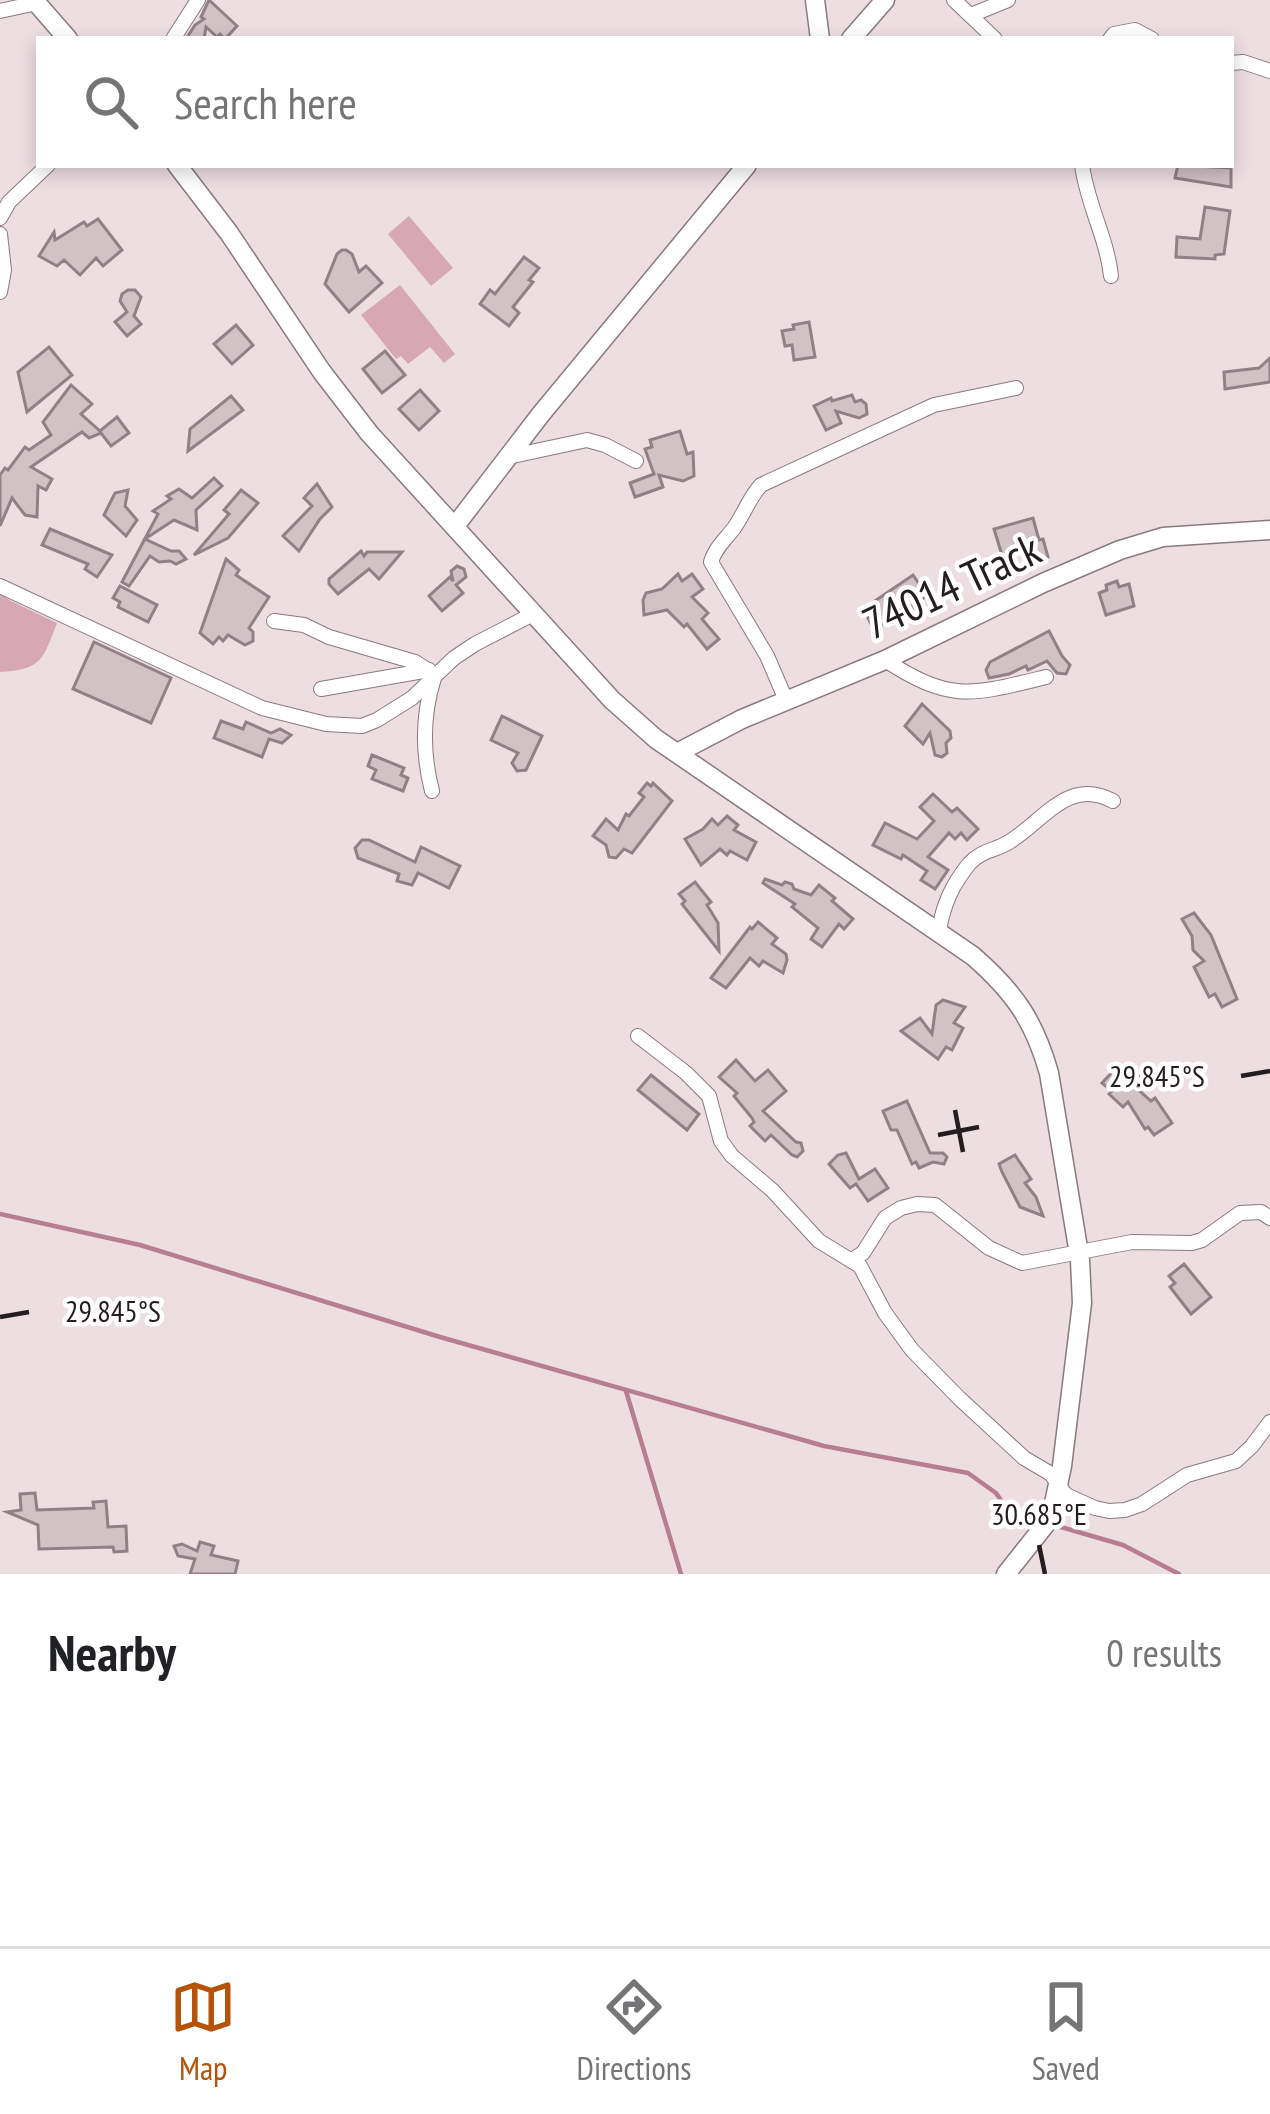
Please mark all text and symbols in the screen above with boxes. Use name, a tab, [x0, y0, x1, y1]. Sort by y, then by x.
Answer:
search box	[36, 36, 1234, 168]
icon: search	[78, 69, 144, 135]
text: Search here	[174, 73, 357, 131]
street label: 74014 Track	[853, 518, 1050, 651]
text: 29.845°S	[1109, 1056, 1205, 1095]
text: 29.845°S	[65, 1291, 161, 1330]
text: 30.685°E	[991, 1494, 1087, 1533]
text: Nearby	[48, 1619, 176, 1685]
text: 0 results	[1106, 1627, 1222, 1678]
tab: Map	[170, 1974, 236, 2089]
tab: Directions	[577, 1974, 691, 2089]
tab: Saved	[1032, 1974, 1100, 2089]

